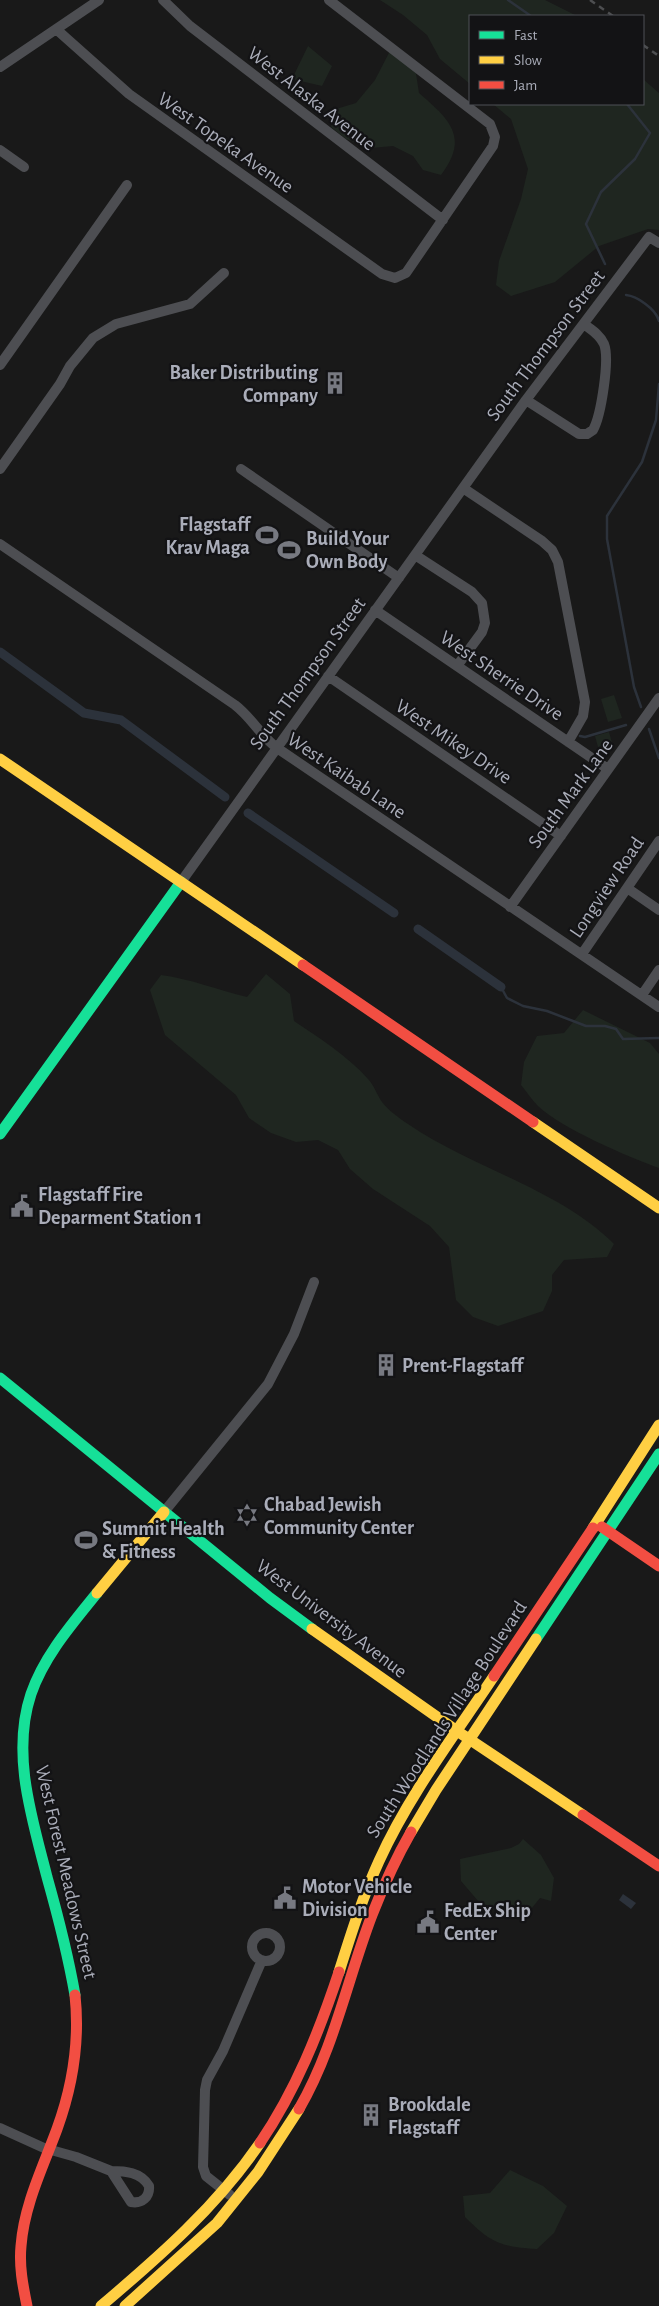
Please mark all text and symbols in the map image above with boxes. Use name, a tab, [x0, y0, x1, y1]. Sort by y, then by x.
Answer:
legend	[469, 15, 644, 105]
text: Fast	[514, 28, 538, 43]
street label: West Alaska Avenue	[244, 43, 379, 155]
text: Slow	[514, 53, 542, 68]
text: Jam	[514, 78, 537, 93]
street label: West Topeka Avenue	[154, 89, 297, 197]
street label: South Thompson Street	[483, 266, 609, 425]
place label: Baker Distributing Company	[169, 363, 319, 406]
building icon: Baker Distributing Company	[322, 370, 348, 396]
place label: Flagstaff Krav Maga	[166, 515, 251, 558]
sports icon: Flagstaff Krav Maga	[254, 522, 280, 548]
place label: Build Your Own Body	[306, 529, 389, 572]
sports icon: Build Your Own Body	[276, 537, 302, 563]
street label: South Thompson Street	[246, 593, 370, 753]
street label: West Sherrie Drive	[436, 627, 567, 724]
street label: West Mikey Drive	[392, 696, 515, 788]
street label: West Kaibab Lane	[284, 729, 409, 823]
street label: South Mark Lane	[525, 735, 617, 852]
street label: Longview Road	[566, 834, 648, 942]
place label: Flagstaff Fire Deparment Station 1	[38, 1185, 202, 1228]
public building icon: Flagstaff Fire Deparment Station 1	[9, 1193, 35, 1219]
building icon: Prent-Flagstaff	[373, 1352, 399, 1378]
place label: Prent-Flagstaff	[402, 1356, 524, 1376]
place label: Chabad Jewish Community Center	[264, 1495, 414, 1538]
synagogue icon: Chabad Jewish Community Center	[234, 1502, 260, 1528]
place label: Summit Health & Fitness	[102, 1519, 225, 1562]
sports icon: Summit Health & Fitness	[73, 1527, 99, 1553]
street label: West University Avenue	[252, 1556, 411, 1682]
street label: South Woodlands Village Boulevard	[363, 1598, 531, 1841]
street label: West Forest Meadows Street	[32, 1763, 100, 1982]
place label: Motor Vehicle Division	[302, 1877, 412, 1920]
public building icon: Motor Vehicle Division	[272, 1885, 298, 1911]
place label: FedEx Ship Center	[444, 1901, 531, 1944]
public building icon: FedEx Ship Center	[415, 1909, 441, 1935]
place label: Brookdale Flagstaff	[388, 2095, 471, 2138]
building icon: Brookdale Flagstaff	[358, 2102, 384, 2128]

